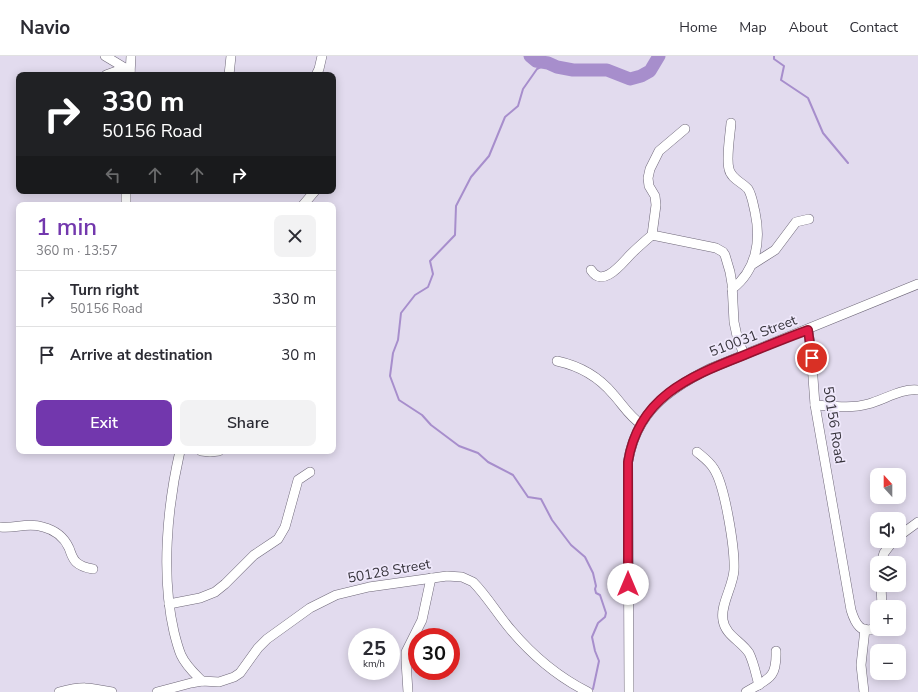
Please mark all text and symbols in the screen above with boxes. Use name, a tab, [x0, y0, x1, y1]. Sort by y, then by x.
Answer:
text: Navio	[20, 15, 70, 41]
text: Home	[679, 18, 717, 37]
text: Map	[739, 18, 767, 37]
text: About	[789, 18, 828, 37]
text: Contact	[850, 18, 898, 37]
text: 330 m	[102, 83, 185, 121]
icon: right	[36, 88, 88, 140]
text: 50156 Road	[102, 119, 203, 143]
icon: left	[102, 164, 124, 186]
icon: ahead	[144, 164, 166, 186]
icon: ahead	[186, 164, 208, 186]
icon: right	[228, 164, 250, 186]
text: 1 min	[36, 211, 97, 243]
button: close	[274, 215, 316, 257]
text: 360 m · 13:57	[36, 242, 118, 260]
text: Turn right	[70, 280, 139, 300]
icon: right	[36, 288, 58, 310]
text: 330 m	[272, 289, 316, 309]
text: 50156 Road	[70, 300, 143, 318]
street label: 510031 Street	[707, 311, 800, 361]
pin	[795, 341, 829, 375]
icon: arrive	[36, 344, 58, 366]
text: Arrive at destination	[70, 345, 213, 365]
text: 30 m	[281, 345, 316, 365]
icon: arrive	[801, 347, 823, 369]
street label: 50156 Road	[819, 385, 849, 465]
button: Exit	[36, 400, 172, 446]
button: Share	[180, 400, 316, 446]
north arrow	[870, 468, 906, 504]
map controls	[870, 468, 906, 680]
button: sound	[870, 512, 906, 548]
street label: 50128 Street	[346, 554, 432, 588]
button: layers	[870, 556, 906, 592]
position arrow	[607, 563, 649, 605]
button: +	[870, 600, 906, 636]
speed limit sign: 30	[408, 628, 460, 680]
text: 25	[362, 635, 386, 662]
button: −	[870, 644, 906, 680]
text: km/h	[363, 657, 385, 671]

